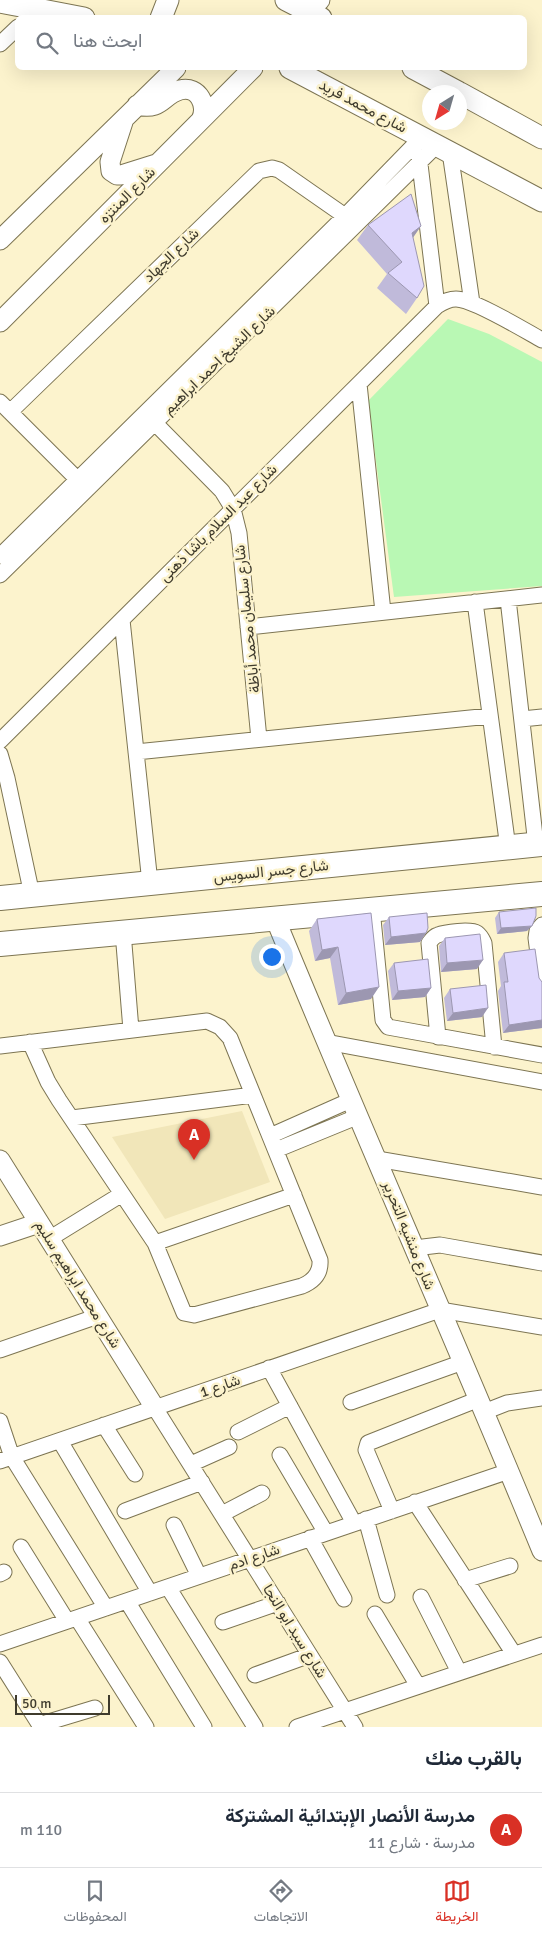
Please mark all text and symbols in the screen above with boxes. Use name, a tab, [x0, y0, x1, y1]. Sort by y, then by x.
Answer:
search box	[15, 15, 527, 70]
icon: search	[33, 29, 61, 57]
text: ابحث هنا	[73, 29, 142, 53]
street label: شارع محمد فريد	[315, 75, 410, 139]
north arrow	[422, 85, 467, 130]
street label: شارع المنتزه	[95, 163, 160, 228]
street label: شارع الجهاد	[140, 224, 204, 287]
street label: شارع الشيخ احمد ابراهيم	[159, 302, 280, 420]
street label: شارع عبد السلام باشا ذهنى	[155, 460, 282, 587]
street label: شارع سليمان محمد أباظة	[230, 544, 266, 694]
street label: شارع جسر السويس	[213, 856, 330, 888]
your location	[259, 944, 285, 970]
pin: A	[178, 1119, 210, 1160]
street label: شارع منشيه التحرير	[377, 1177, 439, 1293]
street label: شارع محمد ابراهيم سليم	[29, 1217, 125, 1353]
street label: شارع 1	[197, 1371, 243, 1403]
street label: شارع ادم	[226, 1540, 283, 1576]
street label: شارع سيد ابو النجا	[257, 1581, 331, 1682]
scale bar	[15, 1692, 110, 1715]
text: 50 m	[22, 1695, 51, 1712]
text: بالقرب منك	[425, 1745, 522, 1771]
text: مدرسة الأنصار الإبتدائية المشتركة	[225, 1804, 475, 1828]
text: 110 m	[20, 1820, 62, 1840]
text: A	[501, 1820, 511, 1840]
text: مدرسة · شارع 11	[368, 1833, 475, 1853]
tab: المحفوظات	[64, 1877, 127, 1929]
tab: الاتجاهات	[254, 1877, 308, 1929]
tab: الخريطة	[435, 1877, 478, 1929]

